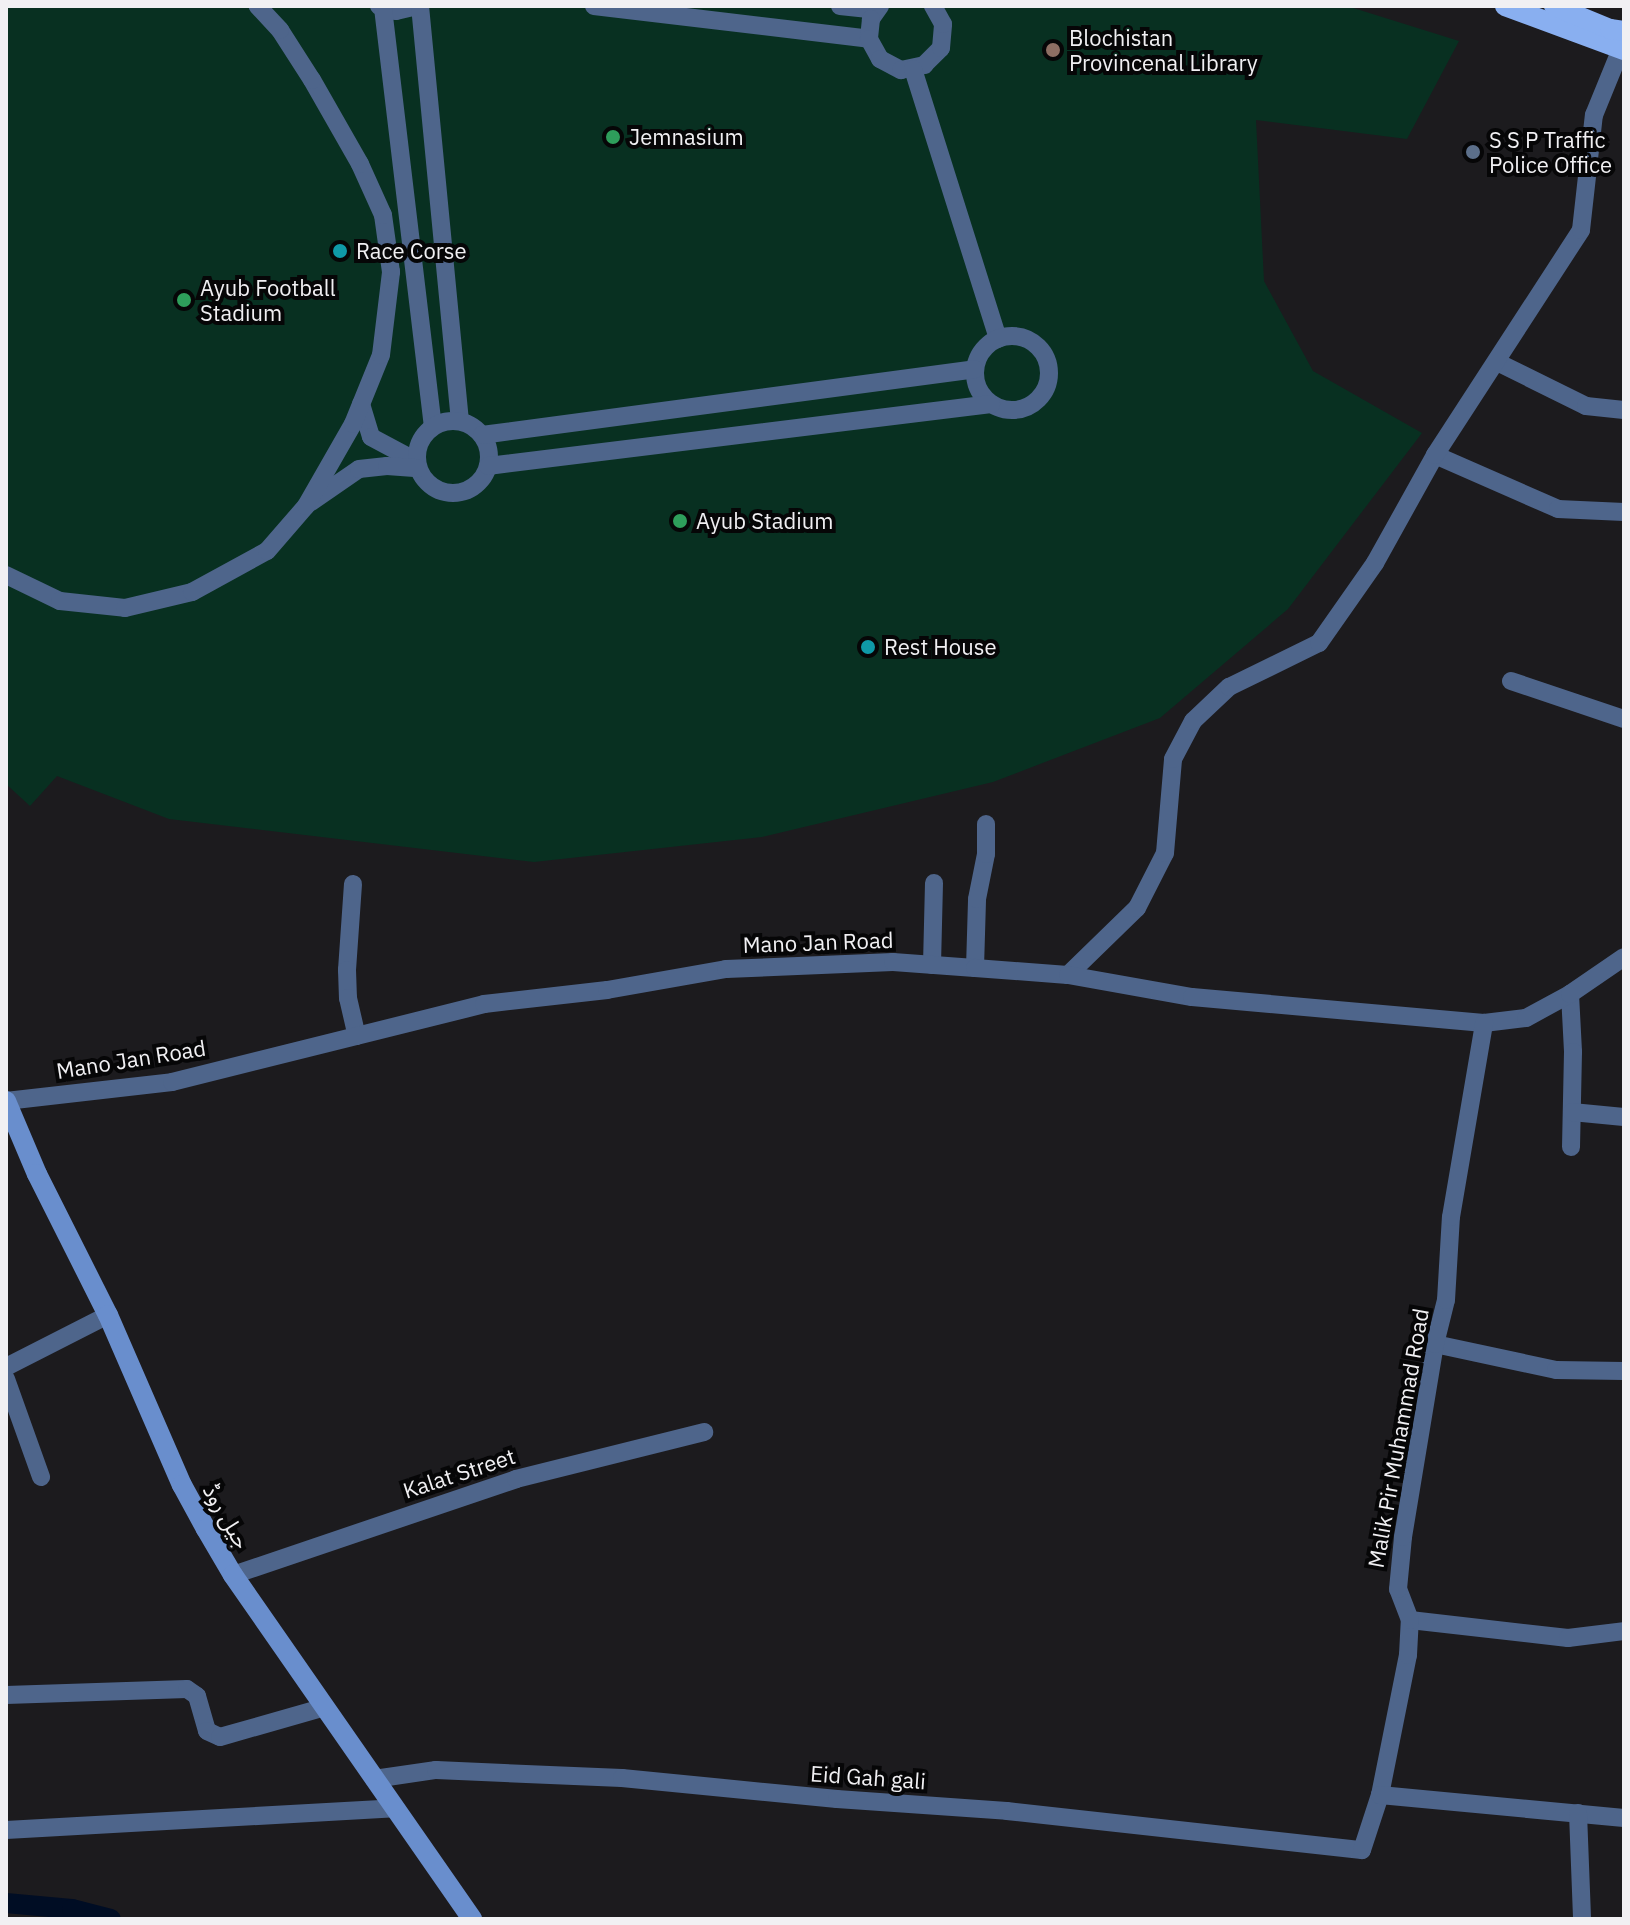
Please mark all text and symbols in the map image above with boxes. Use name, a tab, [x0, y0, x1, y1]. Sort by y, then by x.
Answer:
place label: Blochistan Provincenal Library	[1069, 24, 1258, 76]
marker: Blochistan Provincenal Library	[1044, 41, 1062, 59]
place label: Jemnasium	[629, 124, 744, 150]
place label: S S P Traffic Police Office	[1489, 126, 1612, 178]
marker: Jemnasium	[604, 128, 622, 146]
marker: S S P Traffic Police Office	[1464, 143, 1482, 161]
place label: Race Corse	[356, 238, 467, 264]
marker: Race Corse	[331, 242, 349, 260]
place label: Ayub Football Stadium	[200, 274, 336, 326]
marker: Ayub Football Stadium	[175, 291, 193, 309]
place label: Ayub Stadium	[696, 508, 833, 534]
marker: Ayub Stadium	[671, 512, 689, 530]
place label: Rest House	[884, 634, 996, 660]
marker: Rest House	[859, 638, 877, 656]
street label: Mano Jan Road	[742, 926, 894, 958]
street label: Mano Jan Road	[54, 1034, 208, 1084]
street label: Malik Pir Muhammad Road	[1362, 1306, 1434, 1570]
street label: Kalat Street	[400, 1442, 518, 1504]
street label: جیل روڈ	[198, 1479, 256, 1553]
street label: Eid Gah gali	[809, 1760, 927, 1794]

